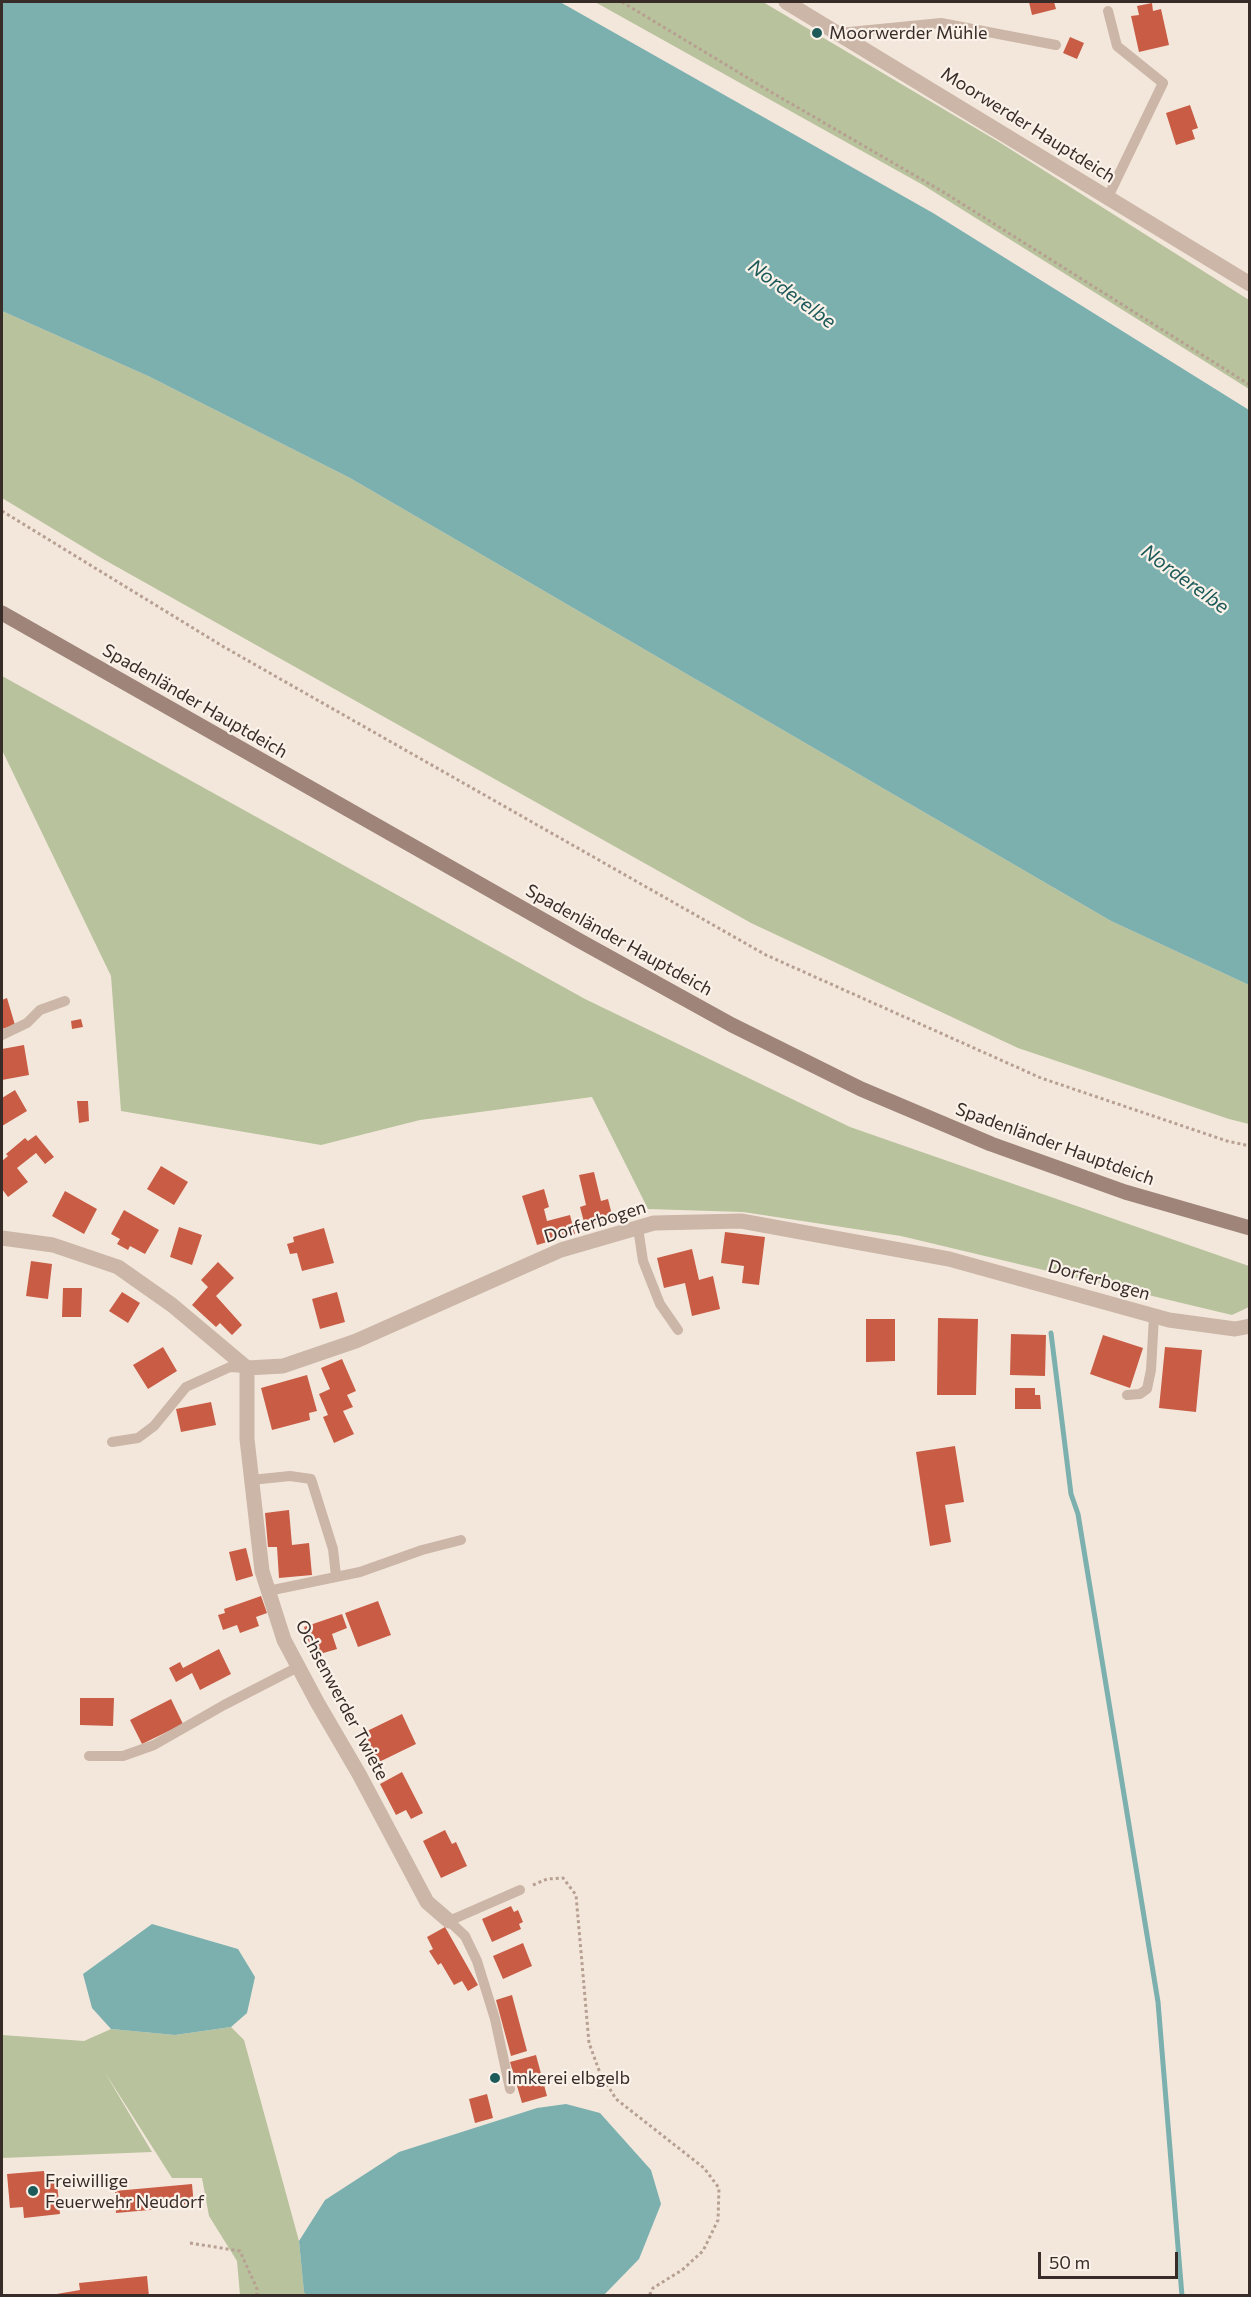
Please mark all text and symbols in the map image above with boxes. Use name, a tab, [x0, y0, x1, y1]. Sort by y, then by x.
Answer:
place label: Moorwerder Mühle	[829, 22, 987, 44]
marker: Moorwerder Mühle	[810, 26, 824, 40]
street label: Moorwerder Hauptdeich	[937, 62, 1119, 188]
water label: Norderelbe	[744, 254, 840, 334]
water label: Norderelbe	[1137, 539, 1233, 619]
street label: Spadenländer Hauptdeich	[99, 639, 291, 763]
street label: Spadenländer Hauptdeich	[522, 880, 716, 1000]
street label: Spadenländer Hauptdeich	[953, 1098, 1157, 1190]
street label: Dorferbogen	[541, 1196, 649, 1248]
street label: Dorferbogen	[1045, 1255, 1153, 1305]
street label: Ochsenwerder Twiete	[291, 1616, 393, 1784]
place label: Imkerei elbgelb	[507, 2067, 630, 2089]
marker: Imkerei elbgelb	[488, 2071, 502, 2085]
place label: Freiwillige Feuerwehr Neudorf	[45, 2170, 204, 2212]
marker: Freiwillige Feuerwehr Neudorf	[26, 2184, 40, 2198]
scale bar	[1041, 2240, 1180, 2278]
text: 50 m	[1049, 2251, 1090, 2273]

